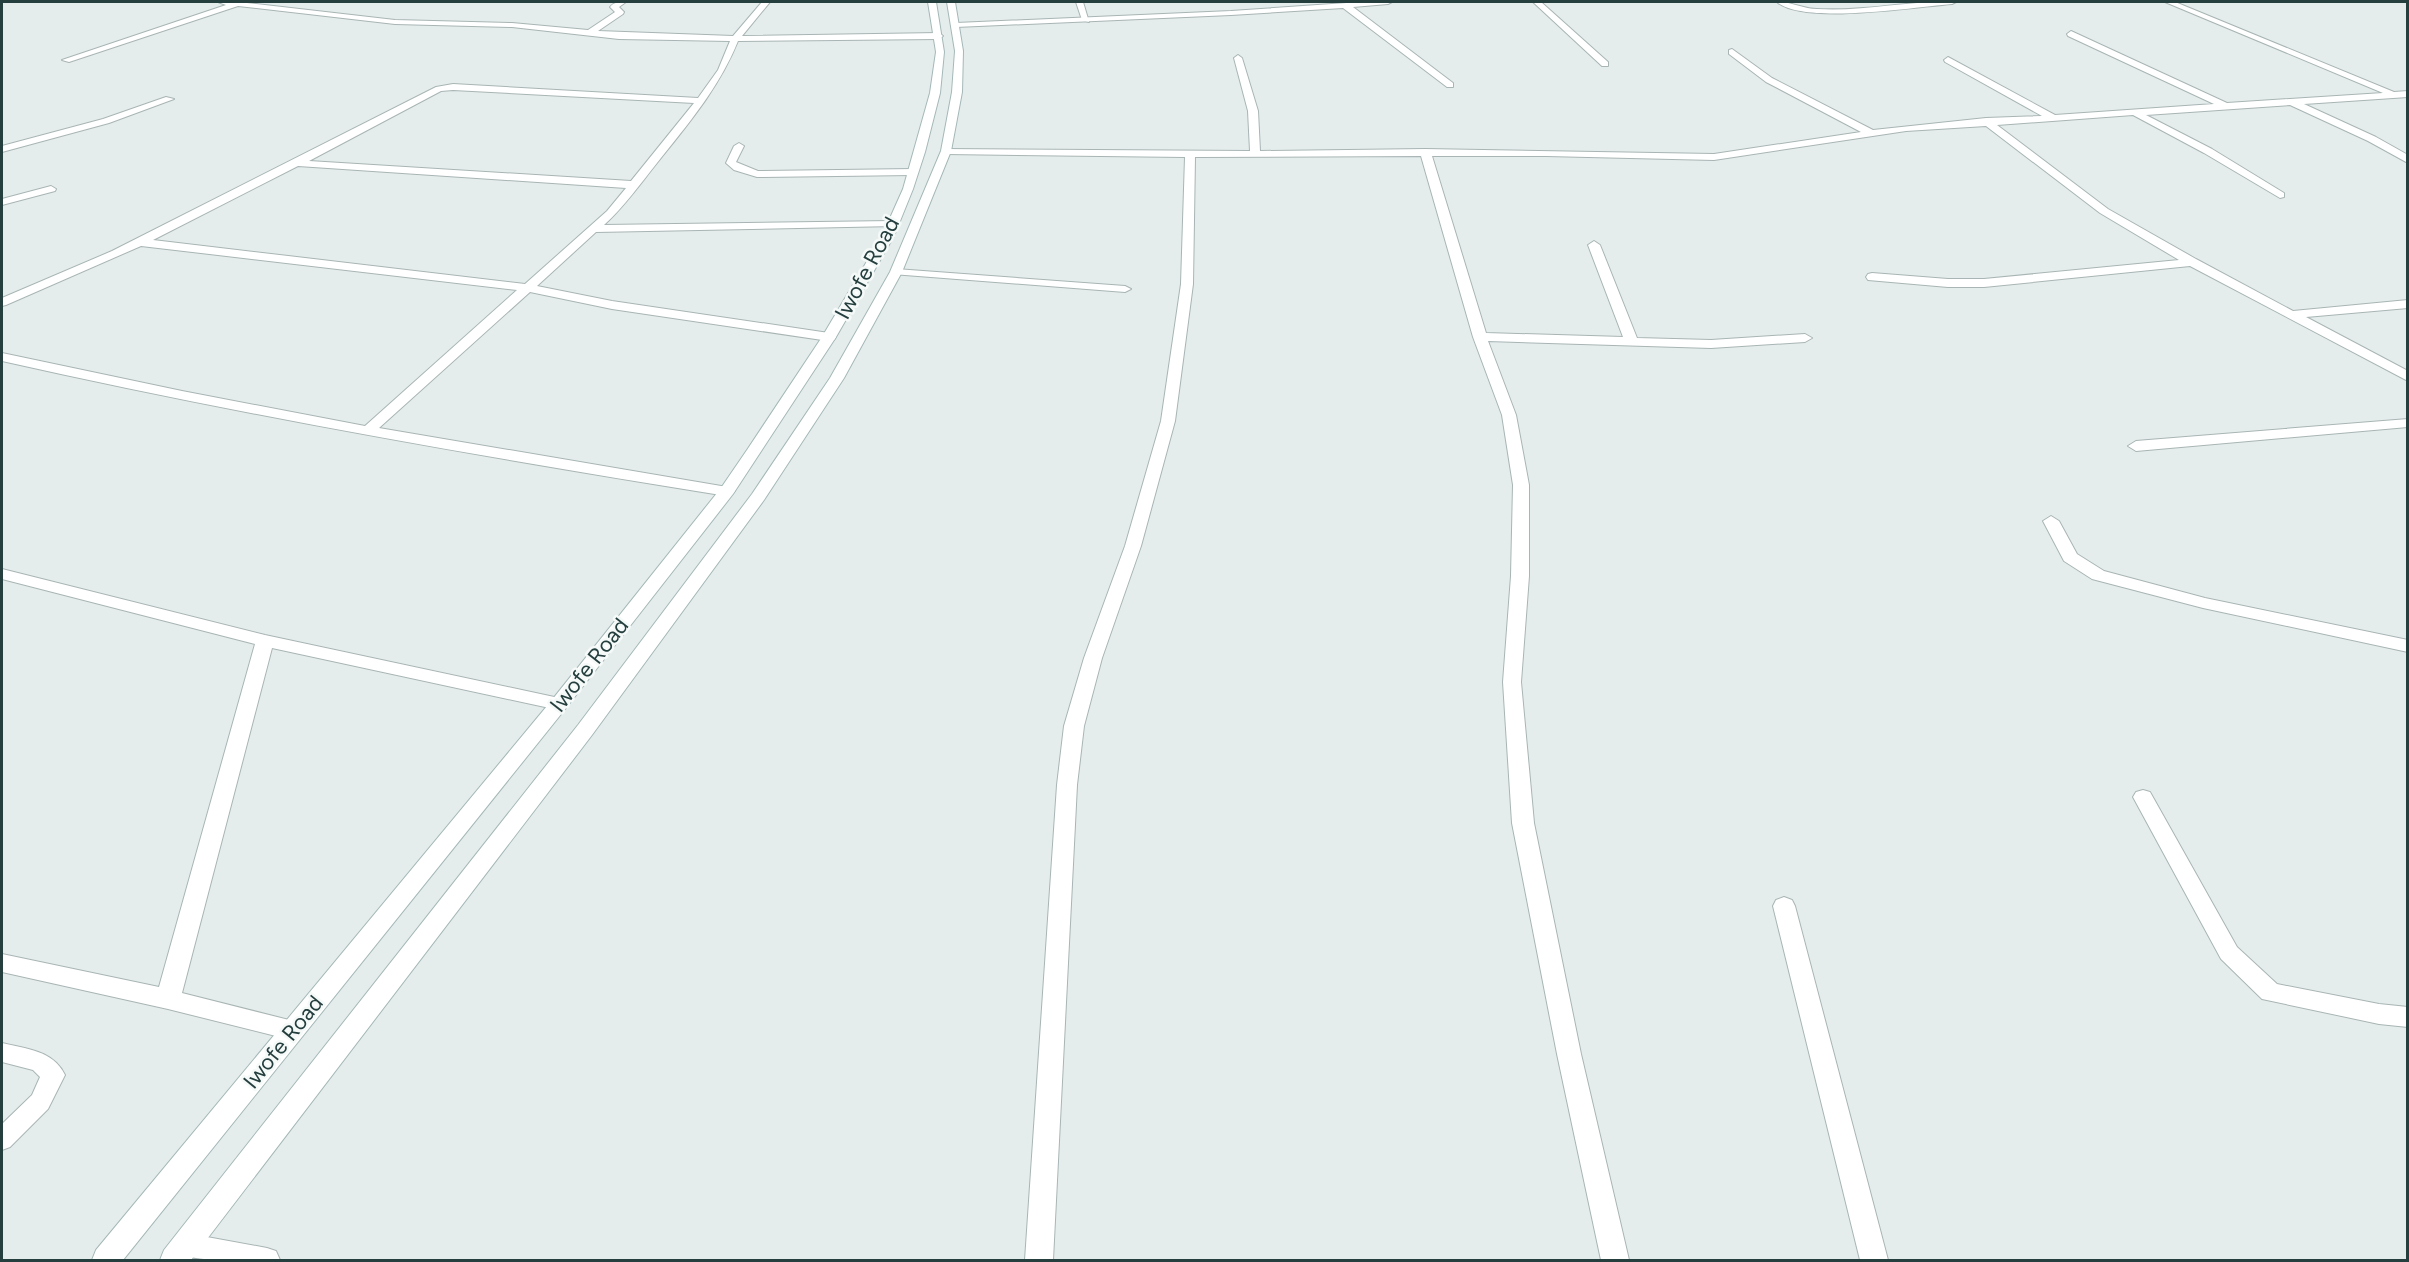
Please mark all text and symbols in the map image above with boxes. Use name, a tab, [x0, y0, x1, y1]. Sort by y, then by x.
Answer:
street label: Iwofe Road	[829, 212, 905, 324]
street label: Iwofe Road	[544, 613, 634, 717]
street label: Iwofe Road	[237, 990, 329, 1094]

